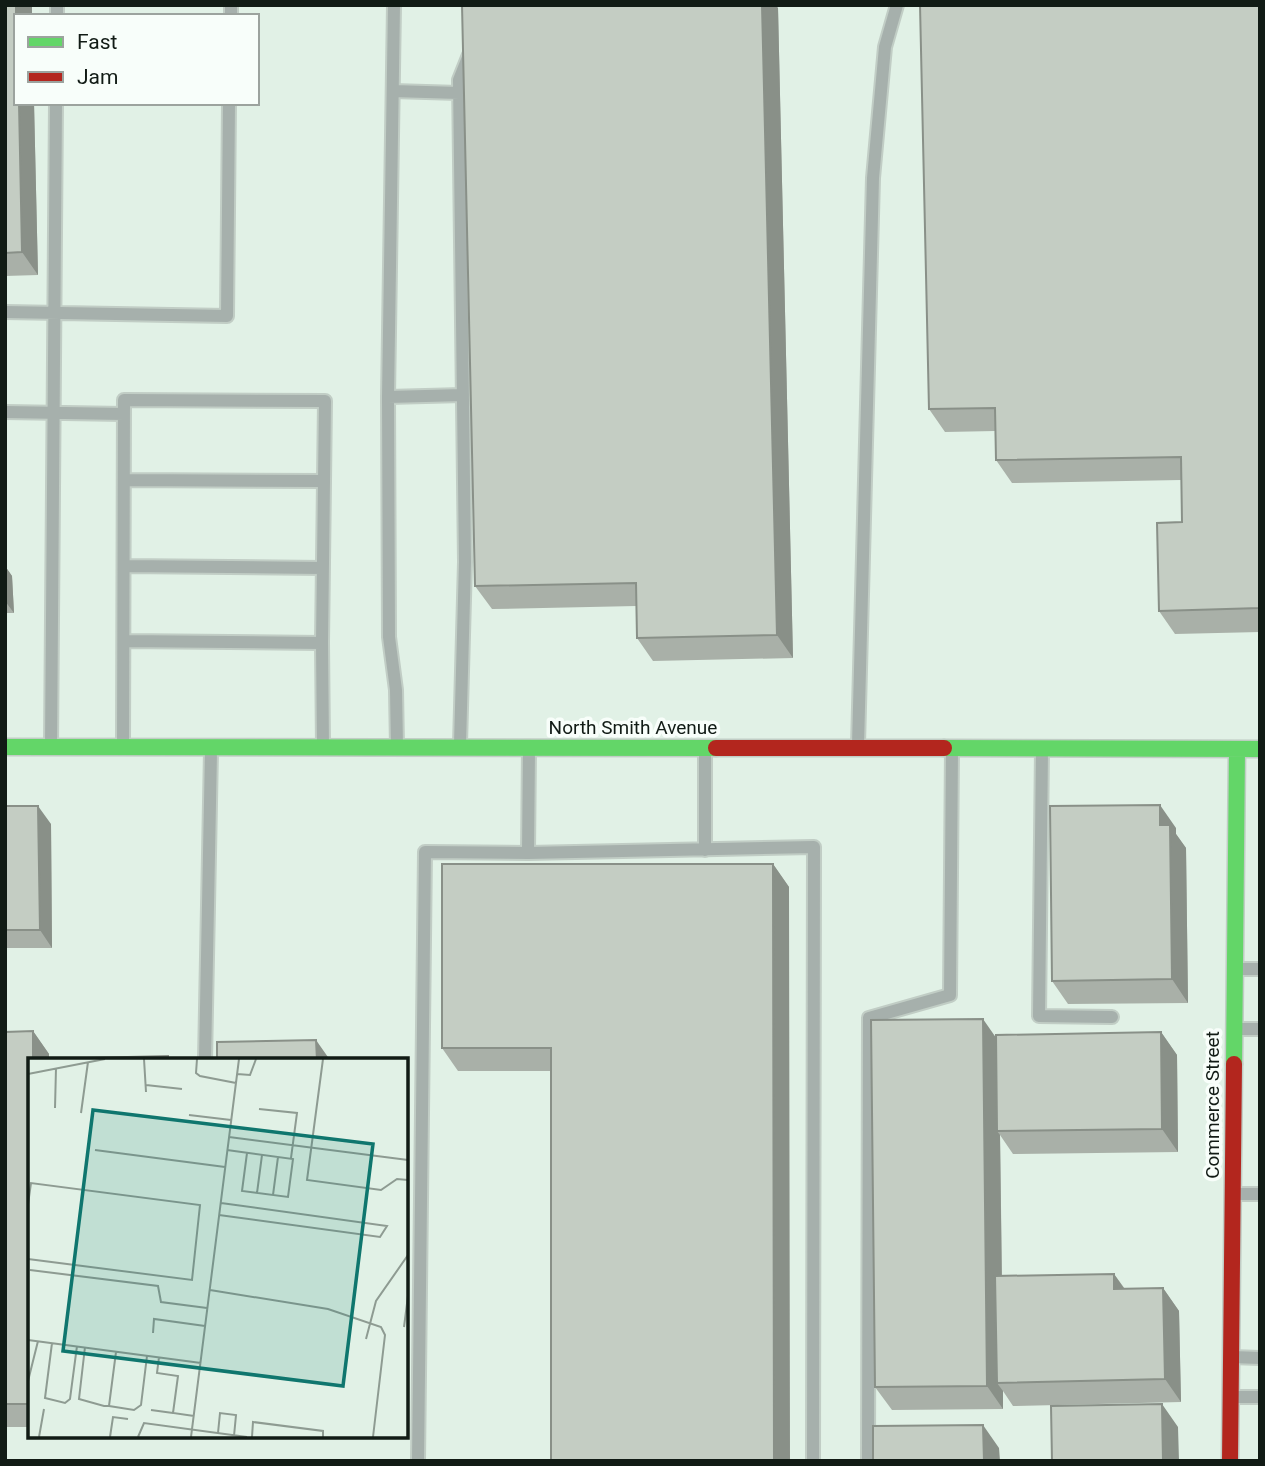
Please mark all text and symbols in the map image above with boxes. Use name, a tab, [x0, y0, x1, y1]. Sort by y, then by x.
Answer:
legend	[14, 14, 259, 105]
text: Fast	[77, 30, 118, 54]
text: Jam	[77, 65, 118, 89]
street label: North Smith Avenue	[549, 716, 717, 739]
street label: Commerce Street	[1201, 1031, 1224, 1179]
inset map	[28, 1058, 408, 1438]

